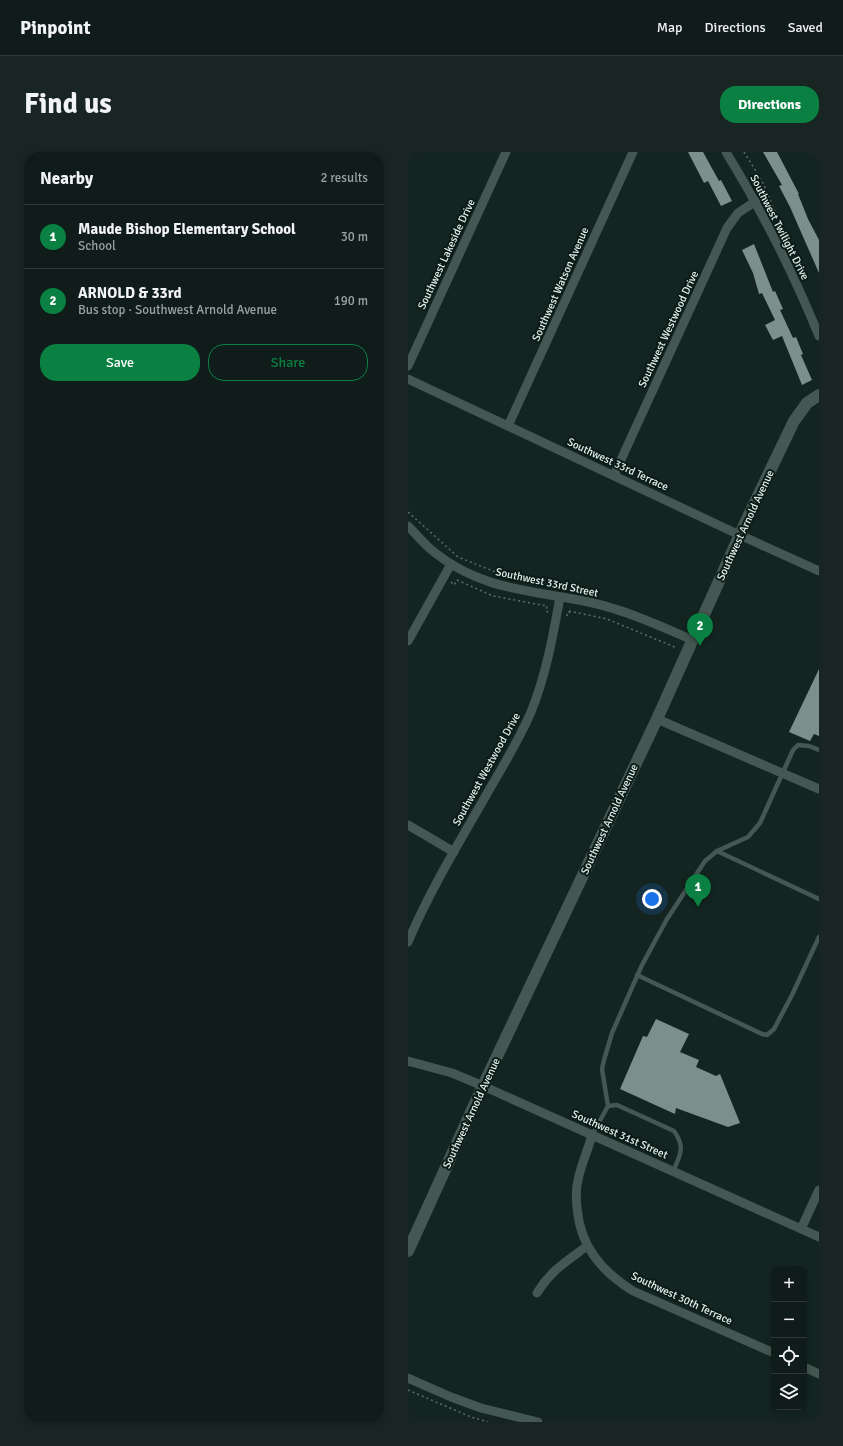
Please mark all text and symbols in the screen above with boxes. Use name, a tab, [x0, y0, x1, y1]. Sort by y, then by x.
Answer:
text: Pinpoint	[20, 16, 91, 40]
text: Map	[657, 19, 683, 36]
text: Directions	[705, 19, 766, 36]
text: Saved	[788, 19, 823, 36]
button: Directions	[720, 86, 819, 123]
text: Find us	[24, 87, 112, 121]
text: Nearby	[40, 168, 93, 189]
text: 2 results	[320, 170, 368, 186]
street label: Southwest Twilight Drive	[747, 172, 812, 282]
street label: Southwest Lakeside Drive	[415, 197, 478, 311]
text: Maude Bishop Elementary School	[78, 220, 296, 238]
street label: Southwest Watson Avenue	[529, 225, 592, 343]
text: 1	[49, 229, 57, 245]
text: 30 m	[341, 229, 368, 245]
text: School	[78, 238, 116, 254]
street label: Southwest Westwood Drive	[636, 269, 701, 390]
text: ARNOLD & 33rd	[78, 284, 182, 302]
text: 2	[49, 293, 57, 309]
text: 190 m	[334, 293, 368, 309]
text: Bus stop · Southwest Arnold Avenue	[78, 302, 277, 318]
button: Save	[40, 344, 200, 381]
button: Share	[208, 344, 368, 381]
street label: Southwest 33rd Terrace	[565, 435, 670, 494]
street label: Southwest Arnold Avenue	[714, 468, 777, 582]
street label: Southwest 33rd Street	[494, 565, 600, 600]
pin: 2	[687, 613, 713, 646]
street label: Southwest Westwood Drive	[450, 710, 523, 828]
street label: Southwest Arnold Avenue	[578, 762, 641, 876]
pin: 1	[685, 874, 711, 907]
your location	[642, 889, 662, 909]
street label: Southwest Arnold Avenue	[440, 1056, 503, 1170]
street label: Southwest 31st Street	[570, 1107, 670, 1162]
map controls	[771, 1266, 807, 1410]
button: +	[771, 1266, 807, 1302]
street label: Southwest 30th Terrace	[629, 1269, 734, 1328]
button: −	[771, 1302, 807, 1338]
button: locate	[771, 1338, 807, 1374]
button: layers	[771, 1374, 807, 1410]

